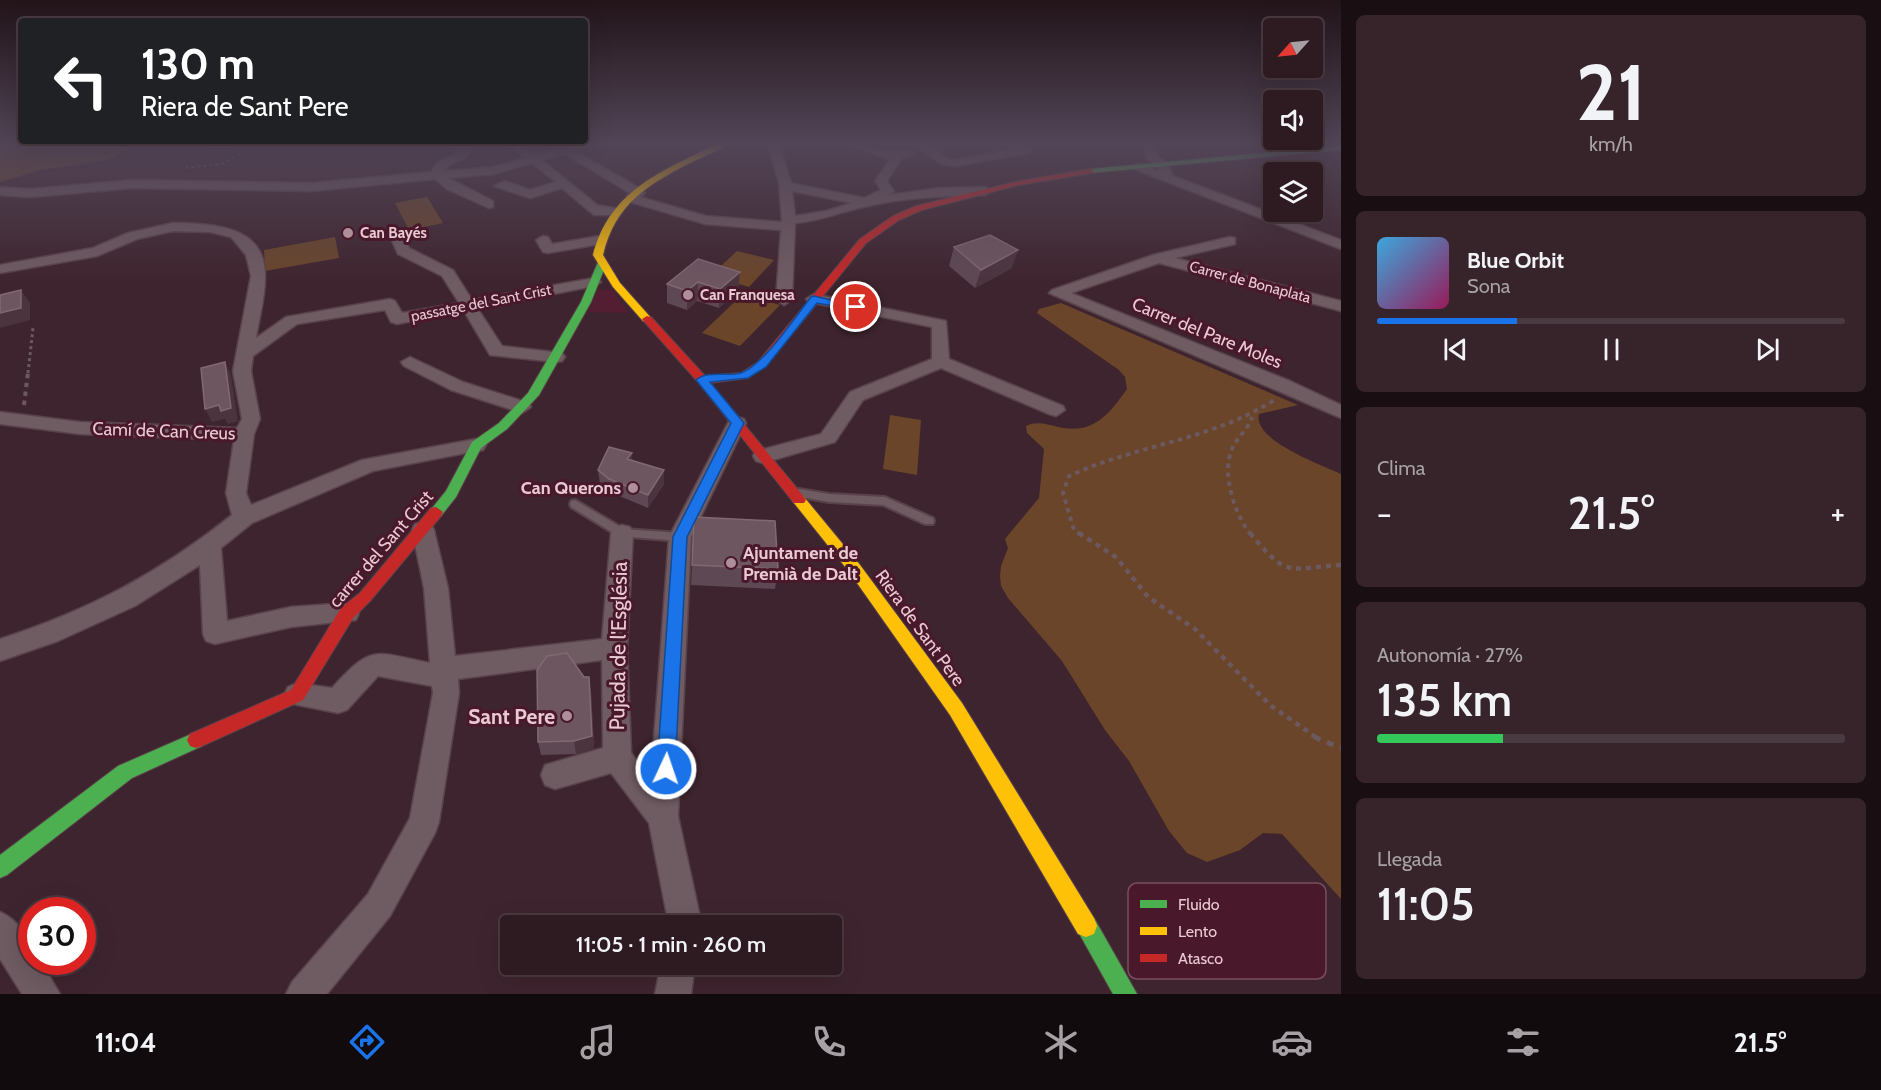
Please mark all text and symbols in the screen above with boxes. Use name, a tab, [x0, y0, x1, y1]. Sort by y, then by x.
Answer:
north arrow	[1263, 18, 1323, 78]
map controls	[1263, 18, 1323, 222]
text: 130 m	[141, 38, 255, 90]
icon: left	[42, 42, 120, 120]
text: 21	[1576, 45, 1646, 140]
text: Riera de Sant Pere	[141, 90, 349, 123]
button: sound	[1263, 90, 1323, 150]
text: km/h	[1589, 132, 1633, 156]
button: layers	[1263, 162, 1323, 222]
place label: Can Bayés	[360, 224, 427, 242]
marker: Can Bayés	[341, 226, 355, 240]
text: Blue Orbit	[1467, 247, 1564, 274]
street label: Carrer de Bonaplata	[1187, 257, 1313, 307]
text: Sona	[1467, 274, 1510, 298]
street label: passatge del Sant Crist	[409, 281, 553, 325]
pin	[830, 281, 881, 332]
place label: Can Franquesa	[700, 286, 795, 304]
marker: Can Franquesa	[681, 288, 695, 302]
icon: arrive	[839, 290, 872, 323]
street label: Carrer del Pare Moles	[1129, 293, 1285, 373]
icon: previous	[1439, 333, 1472, 366]
icon: pause	[1595, 333, 1628, 366]
icon: next	[1751, 333, 1784, 366]
street label: Camí de Can Creus	[92, 418, 236, 444]
text: Clima	[1377, 456, 1425, 480]
place label: Can Querons	[521, 477, 621, 499]
marker: Can Querons	[626, 481, 640, 495]
street label: carrer del Sant Crist	[324, 486, 438, 612]
text: 21.5°	[1568, 486, 1654, 540]
text: −	[1377, 493, 1392, 533]
text: +	[1830, 493, 1845, 533]
place label: Ajuntament de Premià de Dalt	[743, 542, 858, 585]
marker: Ajuntament de Premià de Dalt	[724, 556, 738, 570]
street label: Pujada de l'Església	[604, 561, 633, 731]
street label: Riera de Sant Pere	[870, 566, 970, 690]
text: Autonomía · 27%	[1377, 643, 1523, 667]
text: 135 km	[1377, 673, 1512, 727]
place label: Sant Pere	[468, 704, 555, 729]
marker: Sant Pere	[560, 709, 574, 723]
position arrow	[634, 737, 698, 801]
text: Llegada	[1377, 847, 1442, 871]
text: 11:05	[1377, 877, 1474, 931]
legend	[1128, 883, 1326, 979]
text: Fluido	[1178, 895, 1220, 914]
speed limit sign: 30	[18, 897, 96, 975]
text: Lento	[1178, 922, 1217, 941]
text: 11:05 · 1 min · 260 m	[576, 931, 766, 958]
text: Atasco	[1178, 949, 1223, 968]
icon: directions	[346, 1021, 388, 1063]
icon: music	[577, 1021, 619, 1063]
icon: phone	[808, 1021, 850, 1063]
icon: climate	[1040, 1021, 1082, 1063]
icon: car	[1271, 1021, 1313, 1063]
icon: filters	[1502, 1021, 1544, 1063]
text: 11:04	[95, 1026, 156, 1059]
text: 21.5°	[1734, 1026, 1786, 1059]

